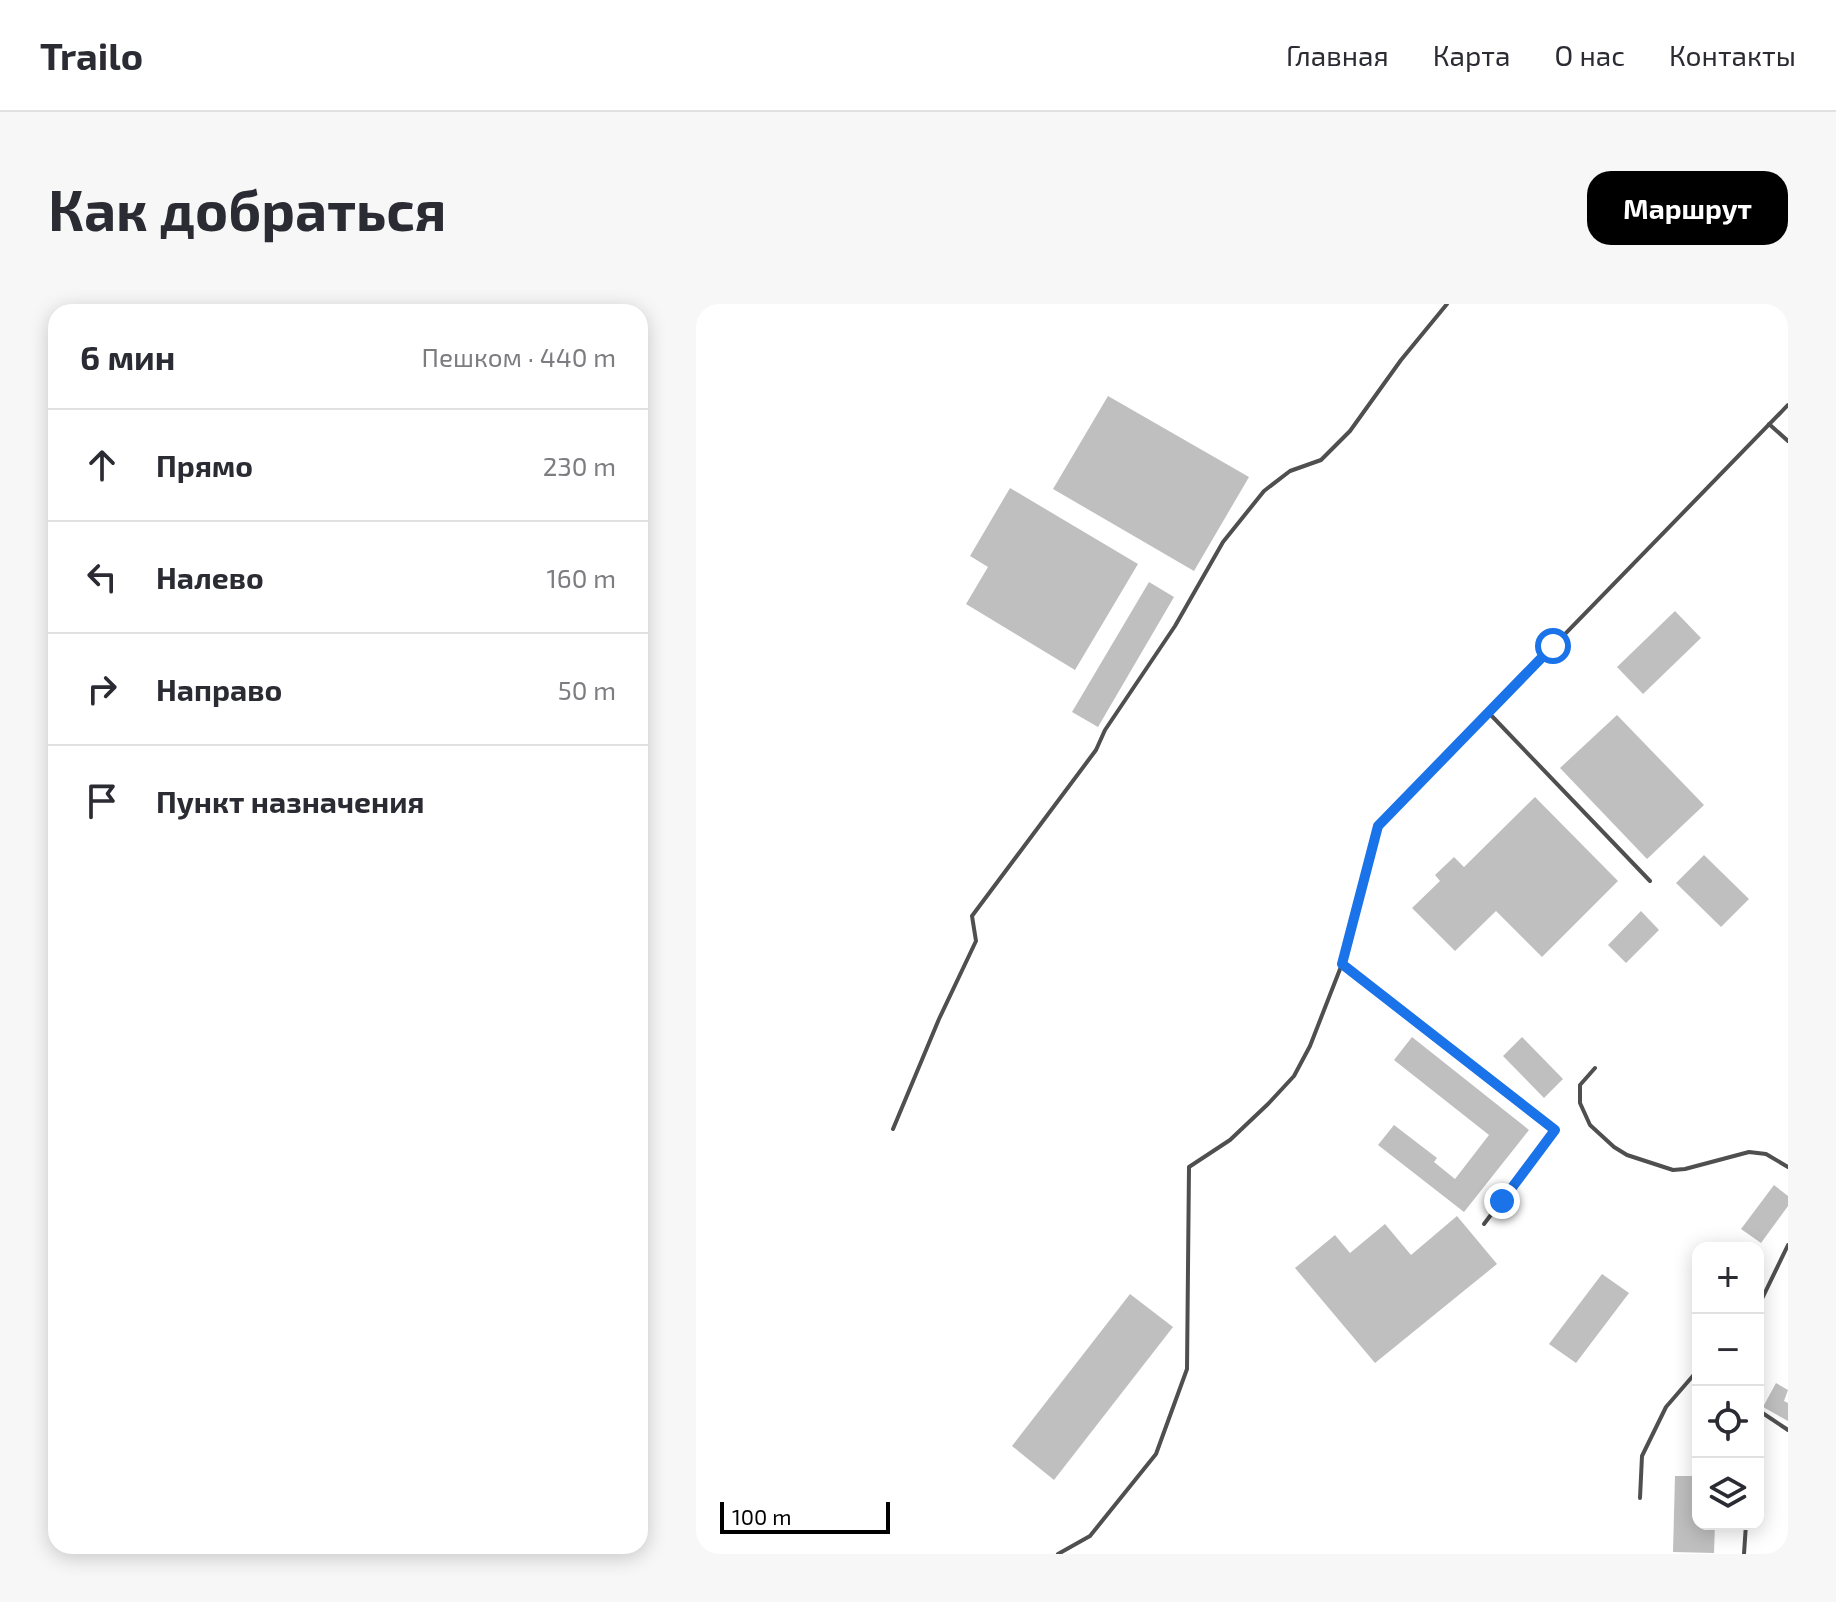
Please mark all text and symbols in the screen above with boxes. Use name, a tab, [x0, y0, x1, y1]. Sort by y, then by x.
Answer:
text: Trailo	[40, 32, 143, 78]
text: Главная	[1286, 38, 1389, 72]
text: Карта	[1433, 38, 1511, 72]
text: О нас	[1555, 38, 1625, 72]
text: Контакты	[1669, 38, 1796, 72]
button: Маршрут	[1587, 171, 1788, 245]
text: Как добраться	[48, 175, 446, 242]
text: 6 мин	[80, 336, 175, 377]
text: Пешком · 440 m	[422, 341, 616, 372]
icon: ahead	[80, 443, 124, 487]
text: Прямо	[156, 447, 253, 483]
text: 230 m	[543, 450, 616, 481]
icon: left	[80, 555, 124, 599]
text: Налево	[156, 559, 264, 595]
text: 160 m	[547, 562, 616, 593]
route start	[1535, 628, 1571, 664]
icon: right	[80, 667, 124, 711]
text: Направо	[156, 671, 282, 707]
text: 50 m	[558, 674, 616, 705]
icon: arrive	[80, 779, 124, 823]
text: Пункт назначения	[156, 783, 424, 819]
route end	[1484, 1183, 1520, 1219]
map controls	[1692, 1242, 1764, 1530]
button: +	[1692, 1242, 1764, 1314]
button: −	[1692, 1314, 1764, 1386]
button: locate	[1692, 1386, 1764, 1458]
button: layers	[1692, 1458, 1764, 1530]
scale bar	[720, 1498, 890, 1534]
text: 100 m	[732, 1503, 791, 1529]

